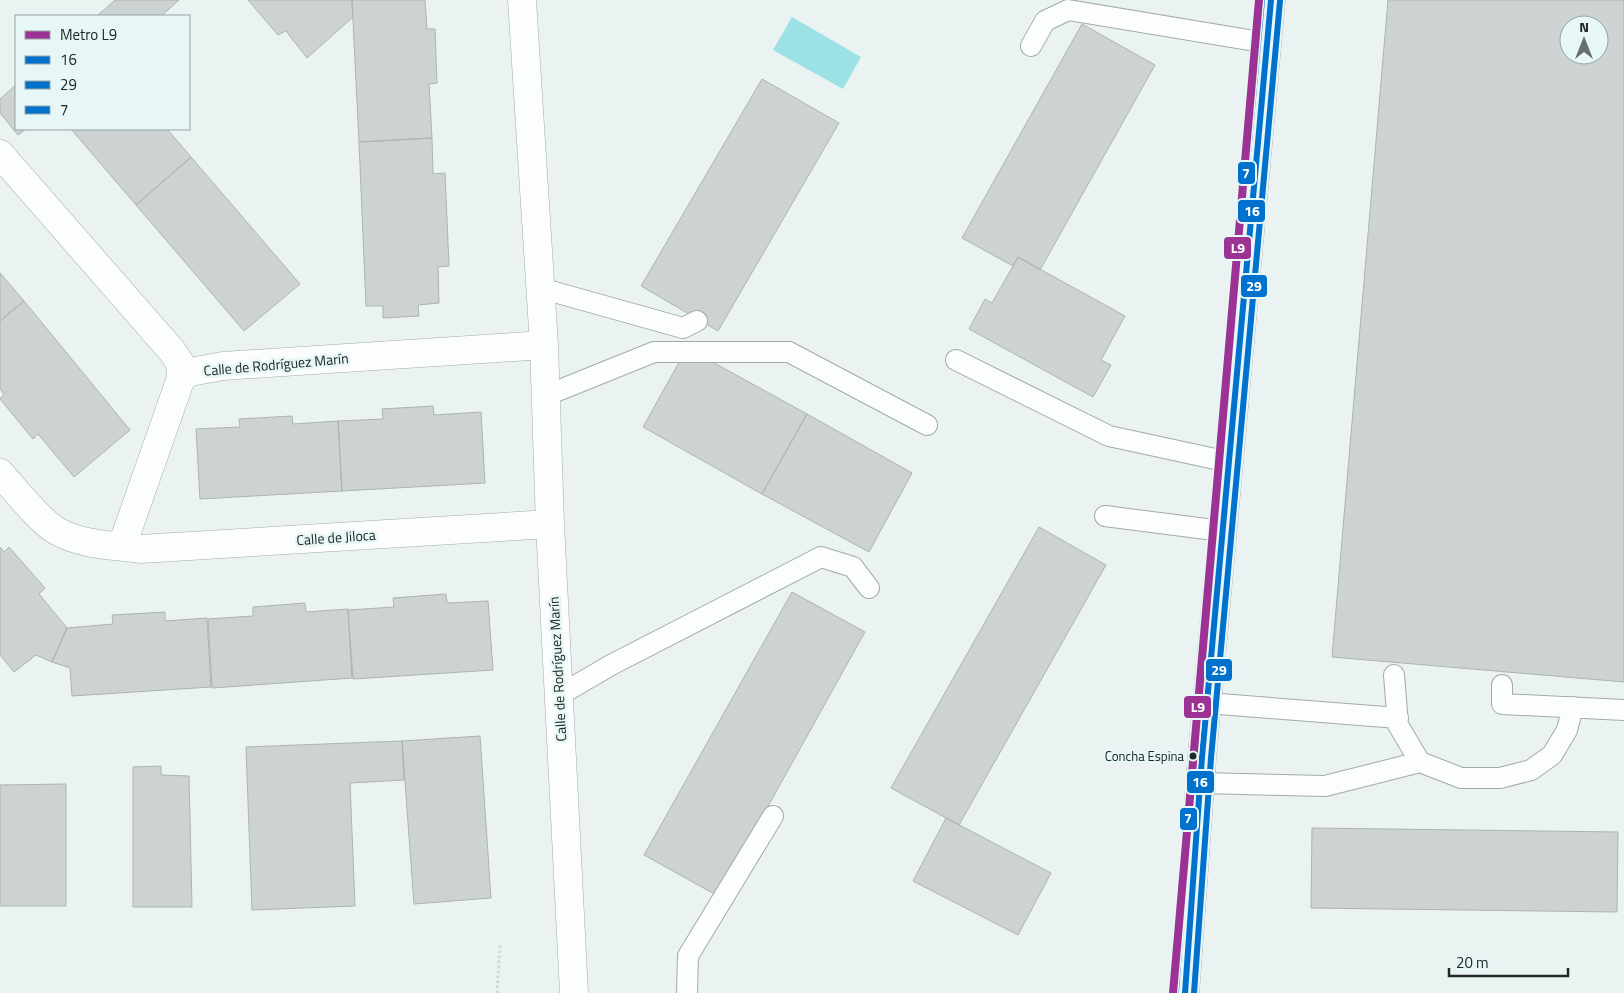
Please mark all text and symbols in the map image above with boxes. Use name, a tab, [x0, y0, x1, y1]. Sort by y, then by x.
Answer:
legend	[15, 15, 190, 130]
north arrow	[1559, 15, 1609, 65]
text: N	[1579, 16, 1589, 37]
text: Metro L9	[60, 23, 117, 46]
text: 16	[60, 48, 77, 71]
text: 29	[60, 73, 77, 96]
text: 7	[60, 98, 68, 121]
line badge: 7	[1237, 161, 1256, 185]
text: 7	[1242, 162, 1250, 183]
line badge: 16	[1237, 199, 1266, 223]
text: 16	[1244, 200, 1260, 221]
line badge: L9	[1223, 236, 1252, 260]
text: L9	[1231, 237, 1245, 258]
line badge: 29	[1240, 274, 1268, 298]
text: 29	[1246, 275, 1262, 296]
street label: Calle de Rodríguez Marín	[203, 347, 349, 381]
street label: Calle de Jiloca	[296, 524, 376, 550]
street label: Calle de Rodríguez Marín	[543, 596, 571, 742]
line badge: 29	[1205, 658, 1233, 682]
text: 29	[1211, 659, 1227, 680]
line badge: L9	[1183, 695, 1212, 719]
text: L9	[1191, 696, 1205, 717]
place label: Concha Espina	[1105, 746, 1184, 766]
marker: Concha Espina	[1188, 751, 1198, 761]
line badge: 16	[1186, 770, 1215, 794]
text: 16	[1192, 771, 1208, 792]
line badge: 7	[1179, 807, 1198, 831]
text: 7	[1184, 807, 1192, 828]
scale bar	[1449, 946, 1568, 978]
text: 20 m	[1456, 951, 1489, 974]

